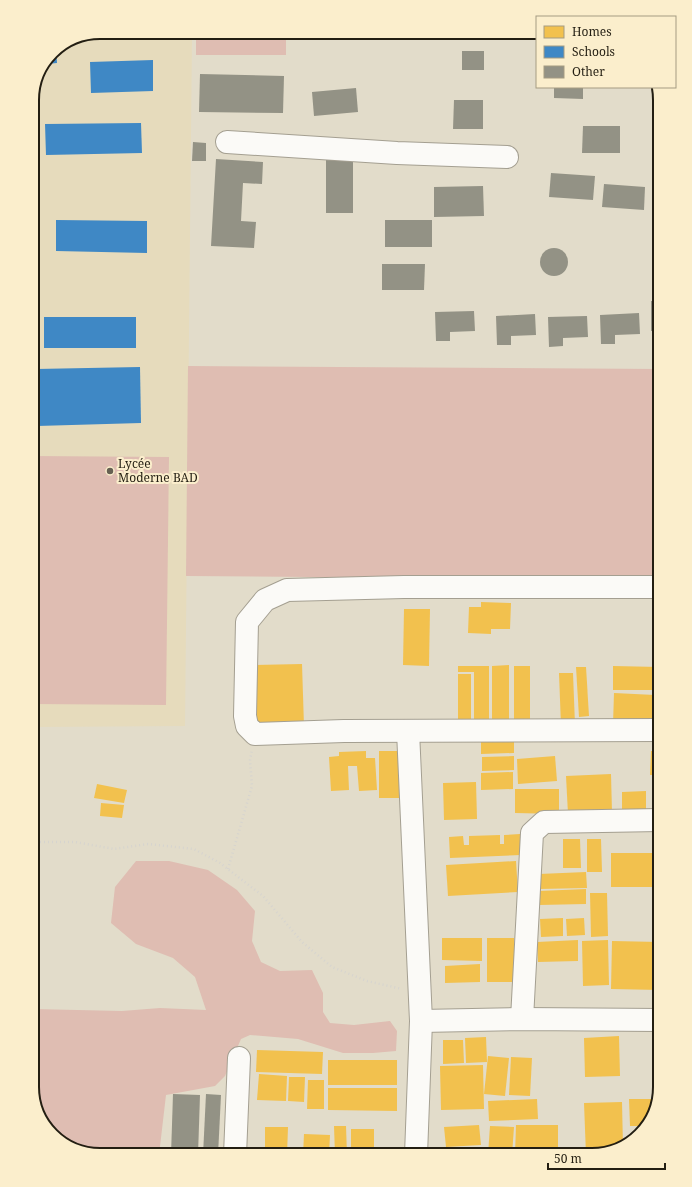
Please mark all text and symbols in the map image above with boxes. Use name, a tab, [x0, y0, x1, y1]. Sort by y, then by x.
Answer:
legend	[536, 16, 676, 88]
text: Homes	[572, 23, 612, 40]
text: Schools	[572, 43, 615, 60]
text: Other	[572, 63, 605, 80]
place label: Lycée Moderne BAD	[118, 455, 198, 486]
marker: Lycée Moderne BAD	[105, 466, 115, 476]
scale bar	[548, 1145, 665, 1171]
text: 50 m	[554, 1150, 582, 1167]

